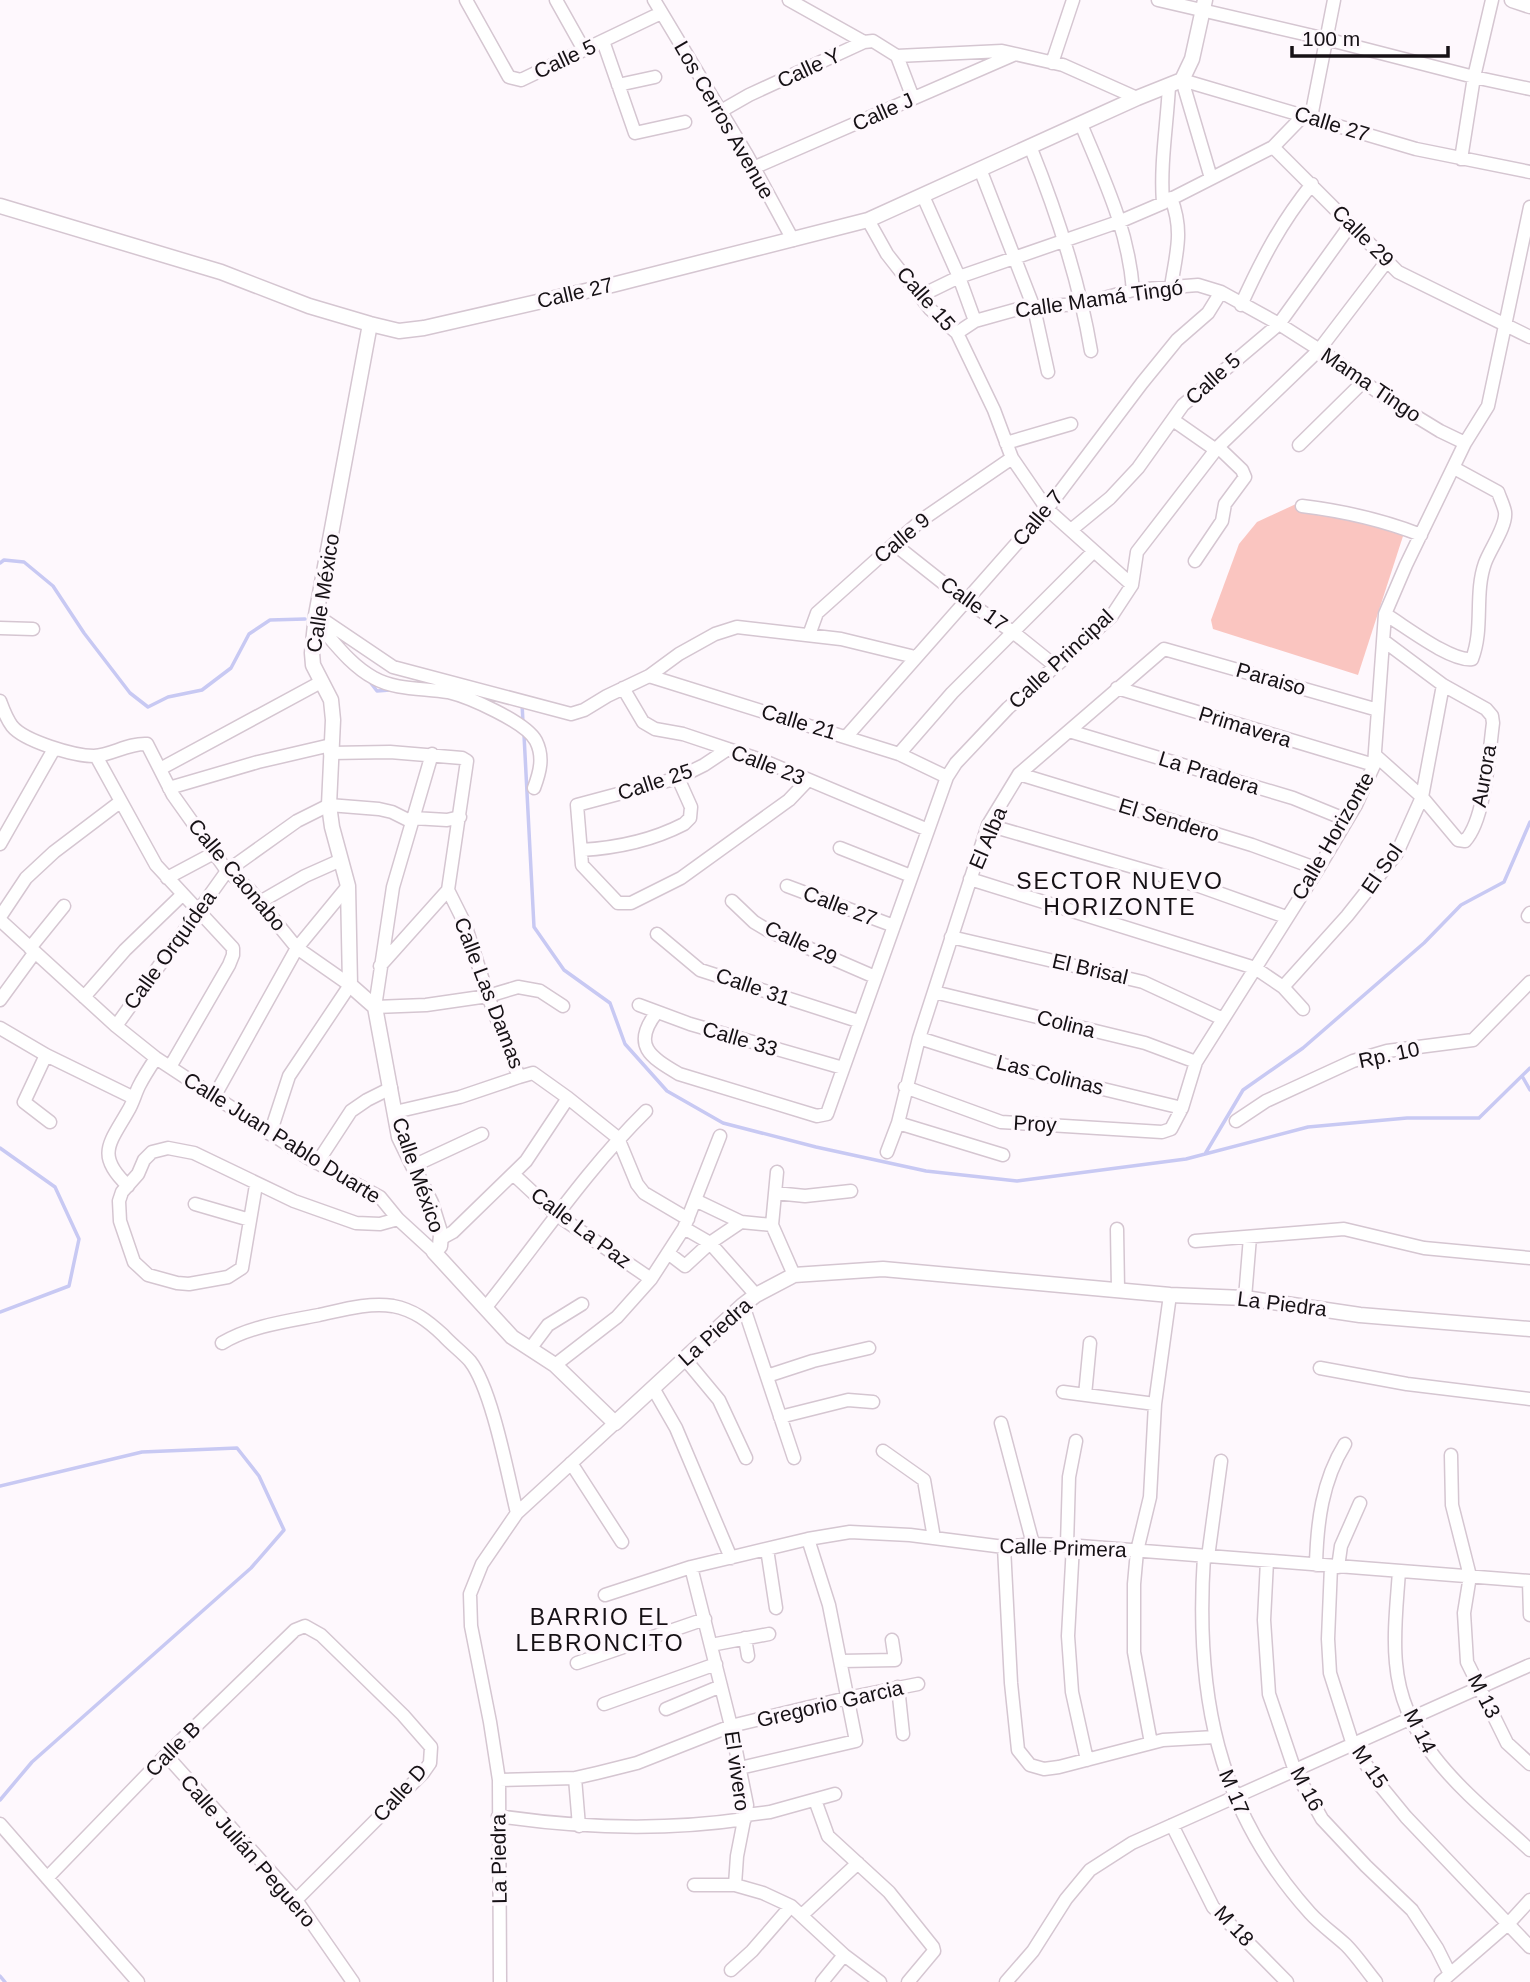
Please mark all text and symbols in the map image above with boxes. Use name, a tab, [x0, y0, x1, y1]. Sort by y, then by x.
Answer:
scale bar	[1292, 14, 1448, 58]
text: 100 m	[1302, 27, 1360, 50]
street label: Calle 5	[530, 34, 599, 83]
street label: Los Cerros Avenue	[670, 37, 779, 203]
street label: Calle Y	[773, 43, 844, 92]
street label: Calle J	[849, 88, 917, 135]
street label: Calle 27	[1292, 101, 1372, 146]
street label: Calle 29	[1328, 200, 1399, 271]
street label: Calle 15	[892, 262, 960, 335]
street label: Calle 27	[535, 273, 615, 312]
street label: Calle Mamá Tingó	[1014, 275, 1184, 322]
street label: Mama Tingo	[1317, 343, 1426, 426]
street label: Calle 5	[1181, 348, 1245, 409]
street label: Calle 7	[1008, 485, 1067, 550]
street label: Calle 9	[869, 508, 934, 567]
street label: Calle México	[302, 532, 343, 654]
street label: Calle 17	[936, 572, 1012, 636]
street label: Calle Principal	[1004, 604, 1118, 713]
street label: Paraiso	[1234, 658, 1309, 699]
street label: Calle 21	[759, 699, 839, 744]
street label: Primavera	[1196, 702, 1295, 752]
street label: Calle 23	[728, 740, 808, 789]
street label: Aurora	[1467, 743, 1500, 809]
street label: La Pradera	[1156, 746, 1262, 799]
street label: Calle 25	[615, 759, 695, 804]
street label: Calle Horizonte	[1287, 768, 1378, 904]
street label: El Sendero	[1116, 793, 1222, 846]
street label: El Alba	[964, 803, 1011, 872]
street label: Calle Caonabo	[184, 814, 291, 935]
street label: El Sol	[1356, 840, 1407, 898]
district label: SECTOR NUEVO HORIZONTE	[1016, 868, 1224, 920]
street label: Calle 27	[800, 881, 880, 930]
street label: Calle Orquídea	[119, 886, 221, 1014]
street label: Calle Las Damas	[450, 914, 529, 1072]
street label: Calle 29	[761, 916, 841, 969]
street label: El Brisal	[1050, 949, 1130, 988]
street label: Calle 31	[713, 963, 793, 1010]
street label: Colina	[1034, 1005, 1098, 1042]
street label: Calle 33	[700, 1017, 780, 1060]
street label: Rp. 10	[1356, 1037, 1422, 1072]
street label: Las Colinas	[994, 1050, 1106, 1099]
street label: Calle Juan Pablo Duarte	[180, 1068, 385, 1208]
street label: Proy	[1013, 1111, 1058, 1136]
street label: Calle México	[388, 1114, 449, 1235]
street label: Calle La Paz	[527, 1183, 636, 1273]
street label: La Piedra	[1236, 1287, 1328, 1320]
street label: La Piedra	[674, 1293, 756, 1370]
street label: Calle Primera	[999, 1534, 1127, 1561]
district label: BARRIO EL LEBRONCITO	[515, 1604, 685, 1656]
street label: M 13	[1464, 1670, 1505, 1722]
street label: Gregorio Garcia	[755, 1675, 906, 1732]
street label: M 14	[1400, 1705, 1441, 1757]
street label: Calle B	[141, 1717, 205, 1781]
street label: El vivero	[721, 1729, 754, 1812]
street label: M 15	[1348, 1741, 1393, 1793]
street label: Calle D	[368, 1759, 431, 1826]
street label: M 16	[1286, 1763, 1329, 1815]
street label: M 17	[1215, 1766, 1254, 1818]
street label: Calle Julián Peguero	[176, 1770, 321, 1931]
street label: La Piedra	[486, 1814, 511, 1904]
street label: M 18	[1210, 1901, 1259, 1951]

